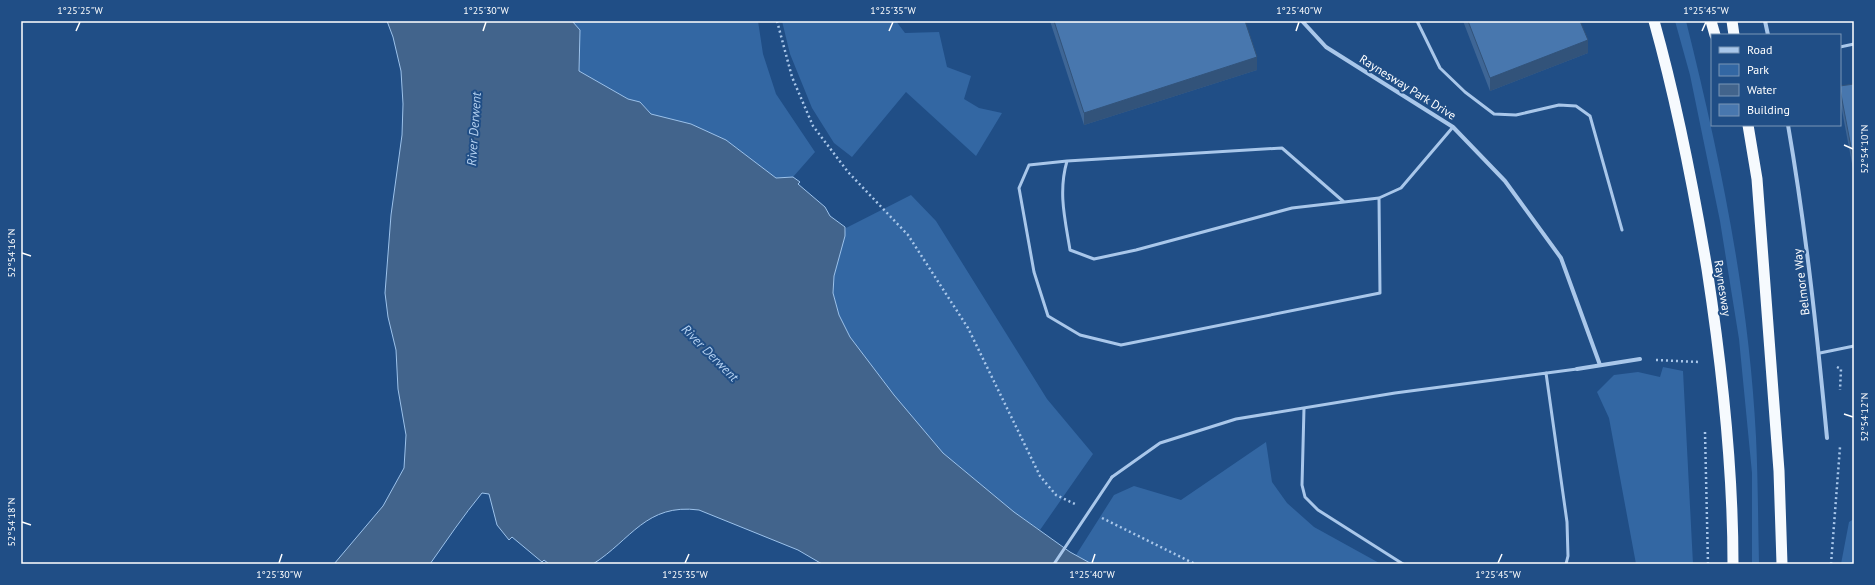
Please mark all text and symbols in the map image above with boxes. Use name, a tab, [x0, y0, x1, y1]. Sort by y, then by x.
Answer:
text: 1°25'25"W	[57, 4, 104, 17]
text: 1°25'30"W	[463, 4, 510, 17]
text: 1°25'35"W	[870, 4, 917, 17]
text: 1°25'40"W	[1276, 4, 1323, 17]
text: 1°25'45"W	[1683, 4, 1730, 17]
legend	[1711, 34, 1841, 126]
text: Road	[1747, 42, 1772, 57]
street label: Raynesway Park Drive	[1357, 51, 1459, 123]
text: Park	[1747, 62, 1769, 77]
text: Water	[1747, 82, 1777, 97]
water label: River Derwent	[463, 91, 485, 166]
text: Building	[1747, 102, 1790, 117]
text: 52°54'10"N	[1858, 124, 1871, 174]
text: 52°54'16"N	[5, 228, 18, 278]
street label: Belmore Way	[1789, 247, 1813, 316]
street label: Raynesway	[1711, 259, 1735, 318]
water label: River Derwent	[678, 321, 743, 386]
text: 52°54'12"N	[1858, 392, 1871, 442]
text: 52°54'18"N	[5, 497, 18, 547]
text: 1°25'30"W	[256, 568, 303, 581]
text: 1°25'35"W	[662, 568, 709, 581]
text: 1°25'40"W	[1069, 568, 1116, 581]
text: 1°25'45"W	[1475, 568, 1522, 581]

